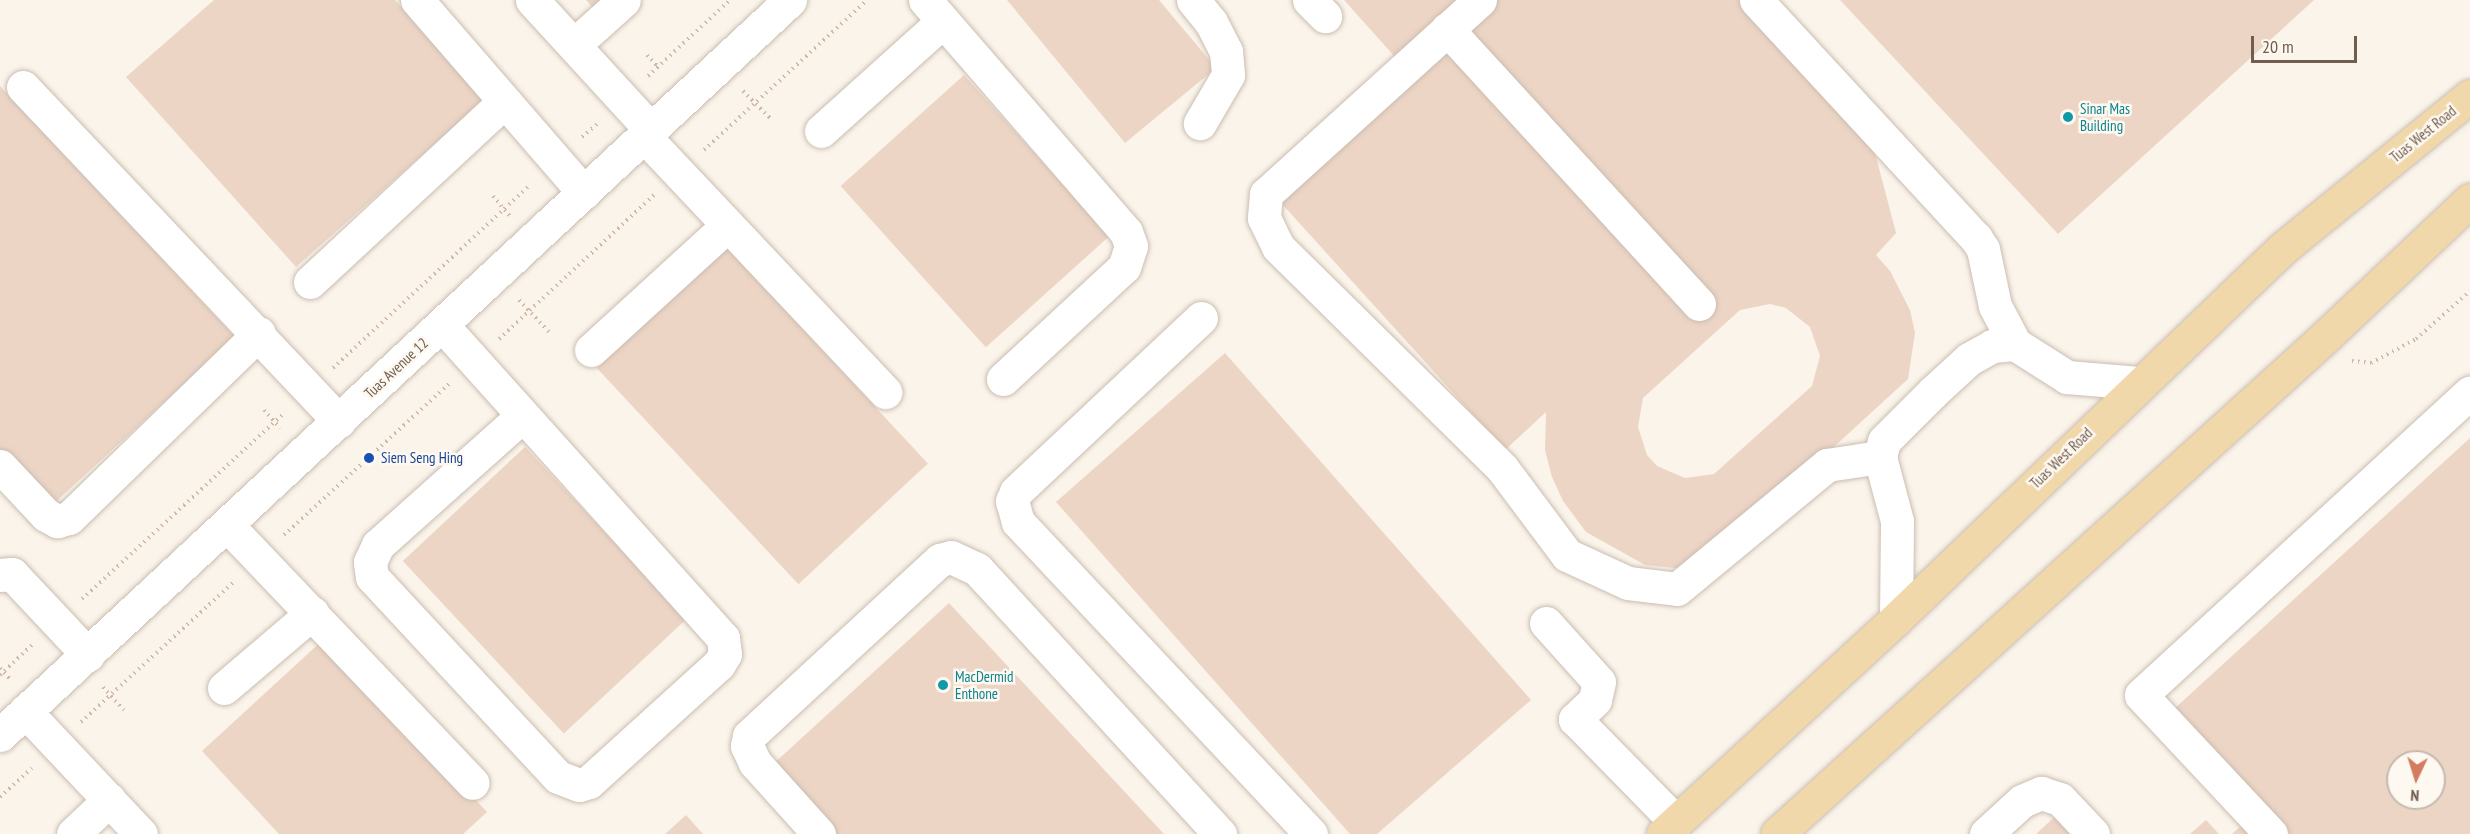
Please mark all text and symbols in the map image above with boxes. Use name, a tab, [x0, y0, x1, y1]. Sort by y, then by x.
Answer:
scale bar	[2254, 24, 2360, 62]
text: 20 m	[2262, 35, 2294, 58]
place label: Sinar Mas Building	[2080, 99, 2130, 134]
street label: Tuas West Road	[2386, 102, 2460, 166]
marker: Sinar Mas Building	[2061, 110, 2075, 124]
street label: Tuas Avenue 12	[360, 334, 432, 402]
street label: Tuas West Road	[2026, 424, 2096, 492]
place label: Siem Seng Hing	[381, 449, 463, 467]
marker: Siem Seng Hing	[362, 451, 376, 465]
place label: MacDermid Enthone	[955, 667, 1014, 702]
marker: MacDermid Enthone	[936, 678, 950, 692]
north arrow	[2386, 750, 2446, 810]
text: N	[2410, 786, 2420, 806]

